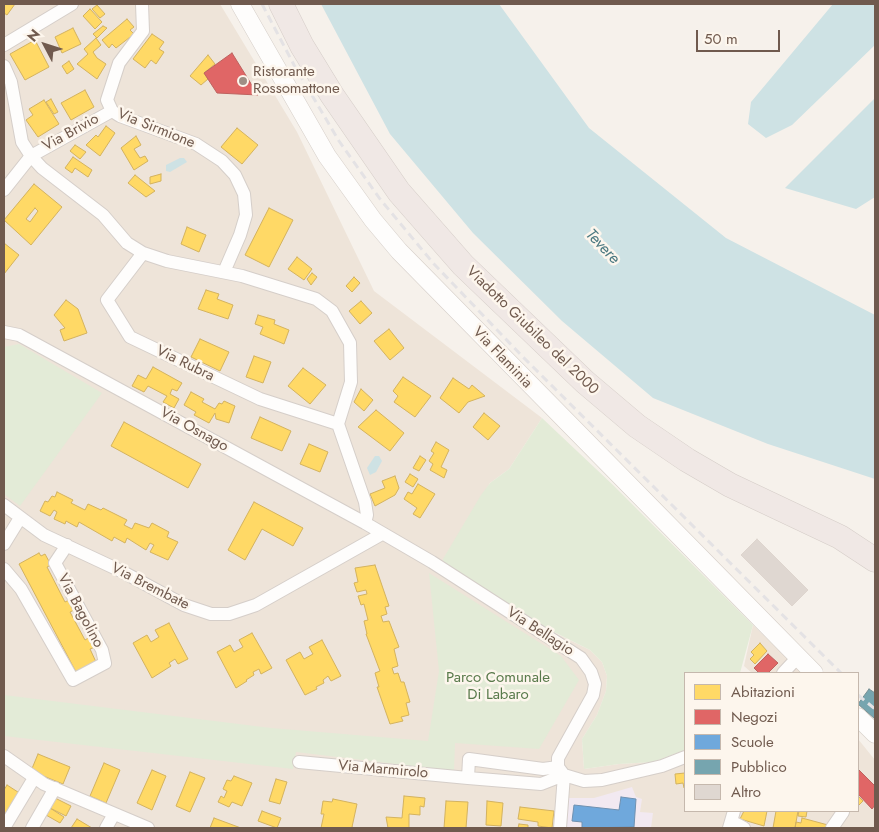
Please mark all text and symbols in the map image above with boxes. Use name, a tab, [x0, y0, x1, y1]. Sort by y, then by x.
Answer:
north arrow	[20, 20, 70, 70]
scale bar	[699, 20, 783, 52]
text: N	[22, 25, 45, 46]
text: 50 m	[704, 28, 738, 50]
place label: Ristorante Rossomattone	[253, 63, 340, 98]
marker: Ristorante Rossomattone	[237, 75, 249, 87]
street label: Via Sirmione	[115, 105, 197, 153]
street label: Via Brivio	[40, 110, 102, 156]
water label: Tevere	[581, 226, 623, 268]
street label: Viadotto Giubileo del 2000	[462, 263, 602, 399]
street label: Via Flaminia	[468, 324, 536, 392]
street label: Via Rubra	[153, 342, 217, 386]
street label: Via Osnago	[157, 404, 231, 456]
street label: Via Brembate	[108, 560, 192, 614]
street label: Via Bagolino	[53, 571, 107, 651]
street label: Via Bellagio	[503, 604, 577, 660]
park label: Parco Comunale Di Labaro	[446, 669, 550, 704]
legend	[684, 672, 859, 812]
text: Abitazioni	[731, 681, 795, 703]
text: Negozi	[731, 706, 778, 728]
text: Scuole	[731, 731, 774, 753]
text: Pubblico	[731, 756, 787, 778]
street label: Via Marmirolo	[337, 757, 429, 783]
text: Altro	[731, 781, 761, 803]

